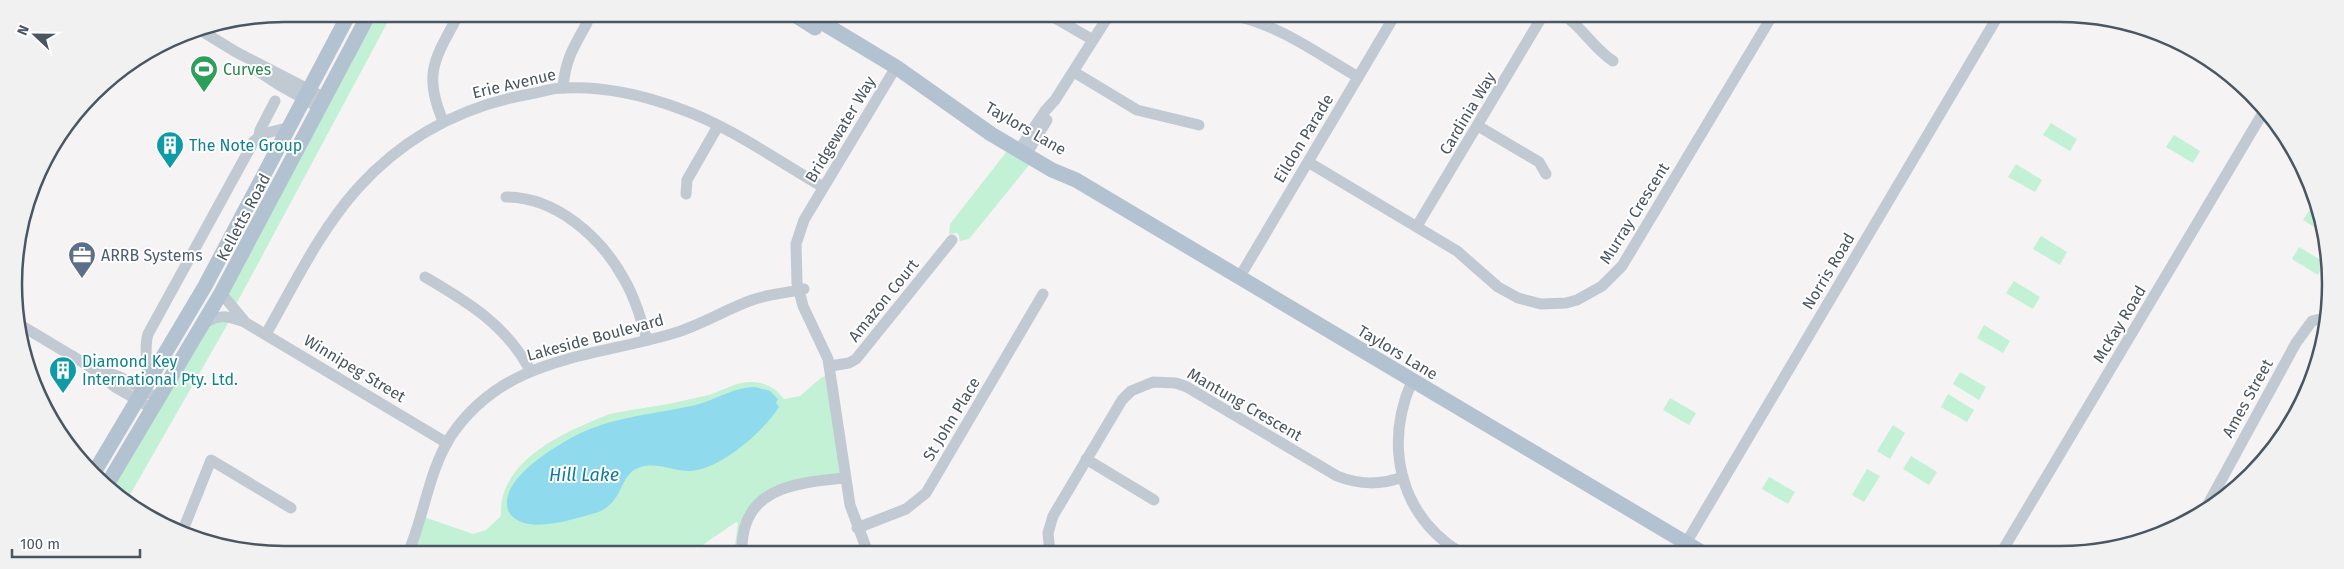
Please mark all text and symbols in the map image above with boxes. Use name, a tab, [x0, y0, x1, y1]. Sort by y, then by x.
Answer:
north arrow	[10, 10, 60, 60]
text: N	[14, 23, 33, 38]
sports icon: Curves	[189, 54, 219, 93]
place label: Curves	[223, 60, 271, 79]
street label: Erie Avenue	[470, 65, 558, 102]
street label: Cardinia Way	[1435, 68, 1500, 158]
street label: Bridgewater Way	[801, 73, 880, 186]
street label: Eildon Parade	[1270, 91, 1337, 186]
street label: Taylors Lane	[982, 98, 1069, 159]
building icon: The Note Group	[155, 130, 185, 169]
place label: The Note Group	[189, 136, 302, 155]
street label: Murray Crescent	[1596, 159, 1673, 267]
street label: Kelletts Road	[212, 170, 274, 264]
street label: Norris Road	[1798, 230, 1859, 313]
office icon: ARRB Systems	[67, 240, 97, 279]
place label: ARRB Systems	[101, 246, 203, 265]
street label: Amazon Court	[844, 255, 923, 345]
street label: McKay Road	[2089, 282, 2150, 366]
street label: Lakeside Boulevard	[525, 310, 666, 365]
street label: Taylors Lane	[1354, 321, 1441, 384]
street label: Winnipeg Street	[300, 331, 409, 406]
place label: Diamond Key International Pty. Ltd.	[82, 352, 238, 389]
building icon: Diamond Key International Pty. Ltd.	[48, 355, 78, 394]
street label: Ames Street	[2218, 356, 2277, 441]
street label: Mantung Crescent	[1184, 364, 1306, 445]
street label: St John Place	[919, 374, 984, 465]
water label: Hill Lake	[549, 464, 619, 486]
scale bar	[12, 526, 140, 558]
text: 100 m	[20, 535, 60, 553]

